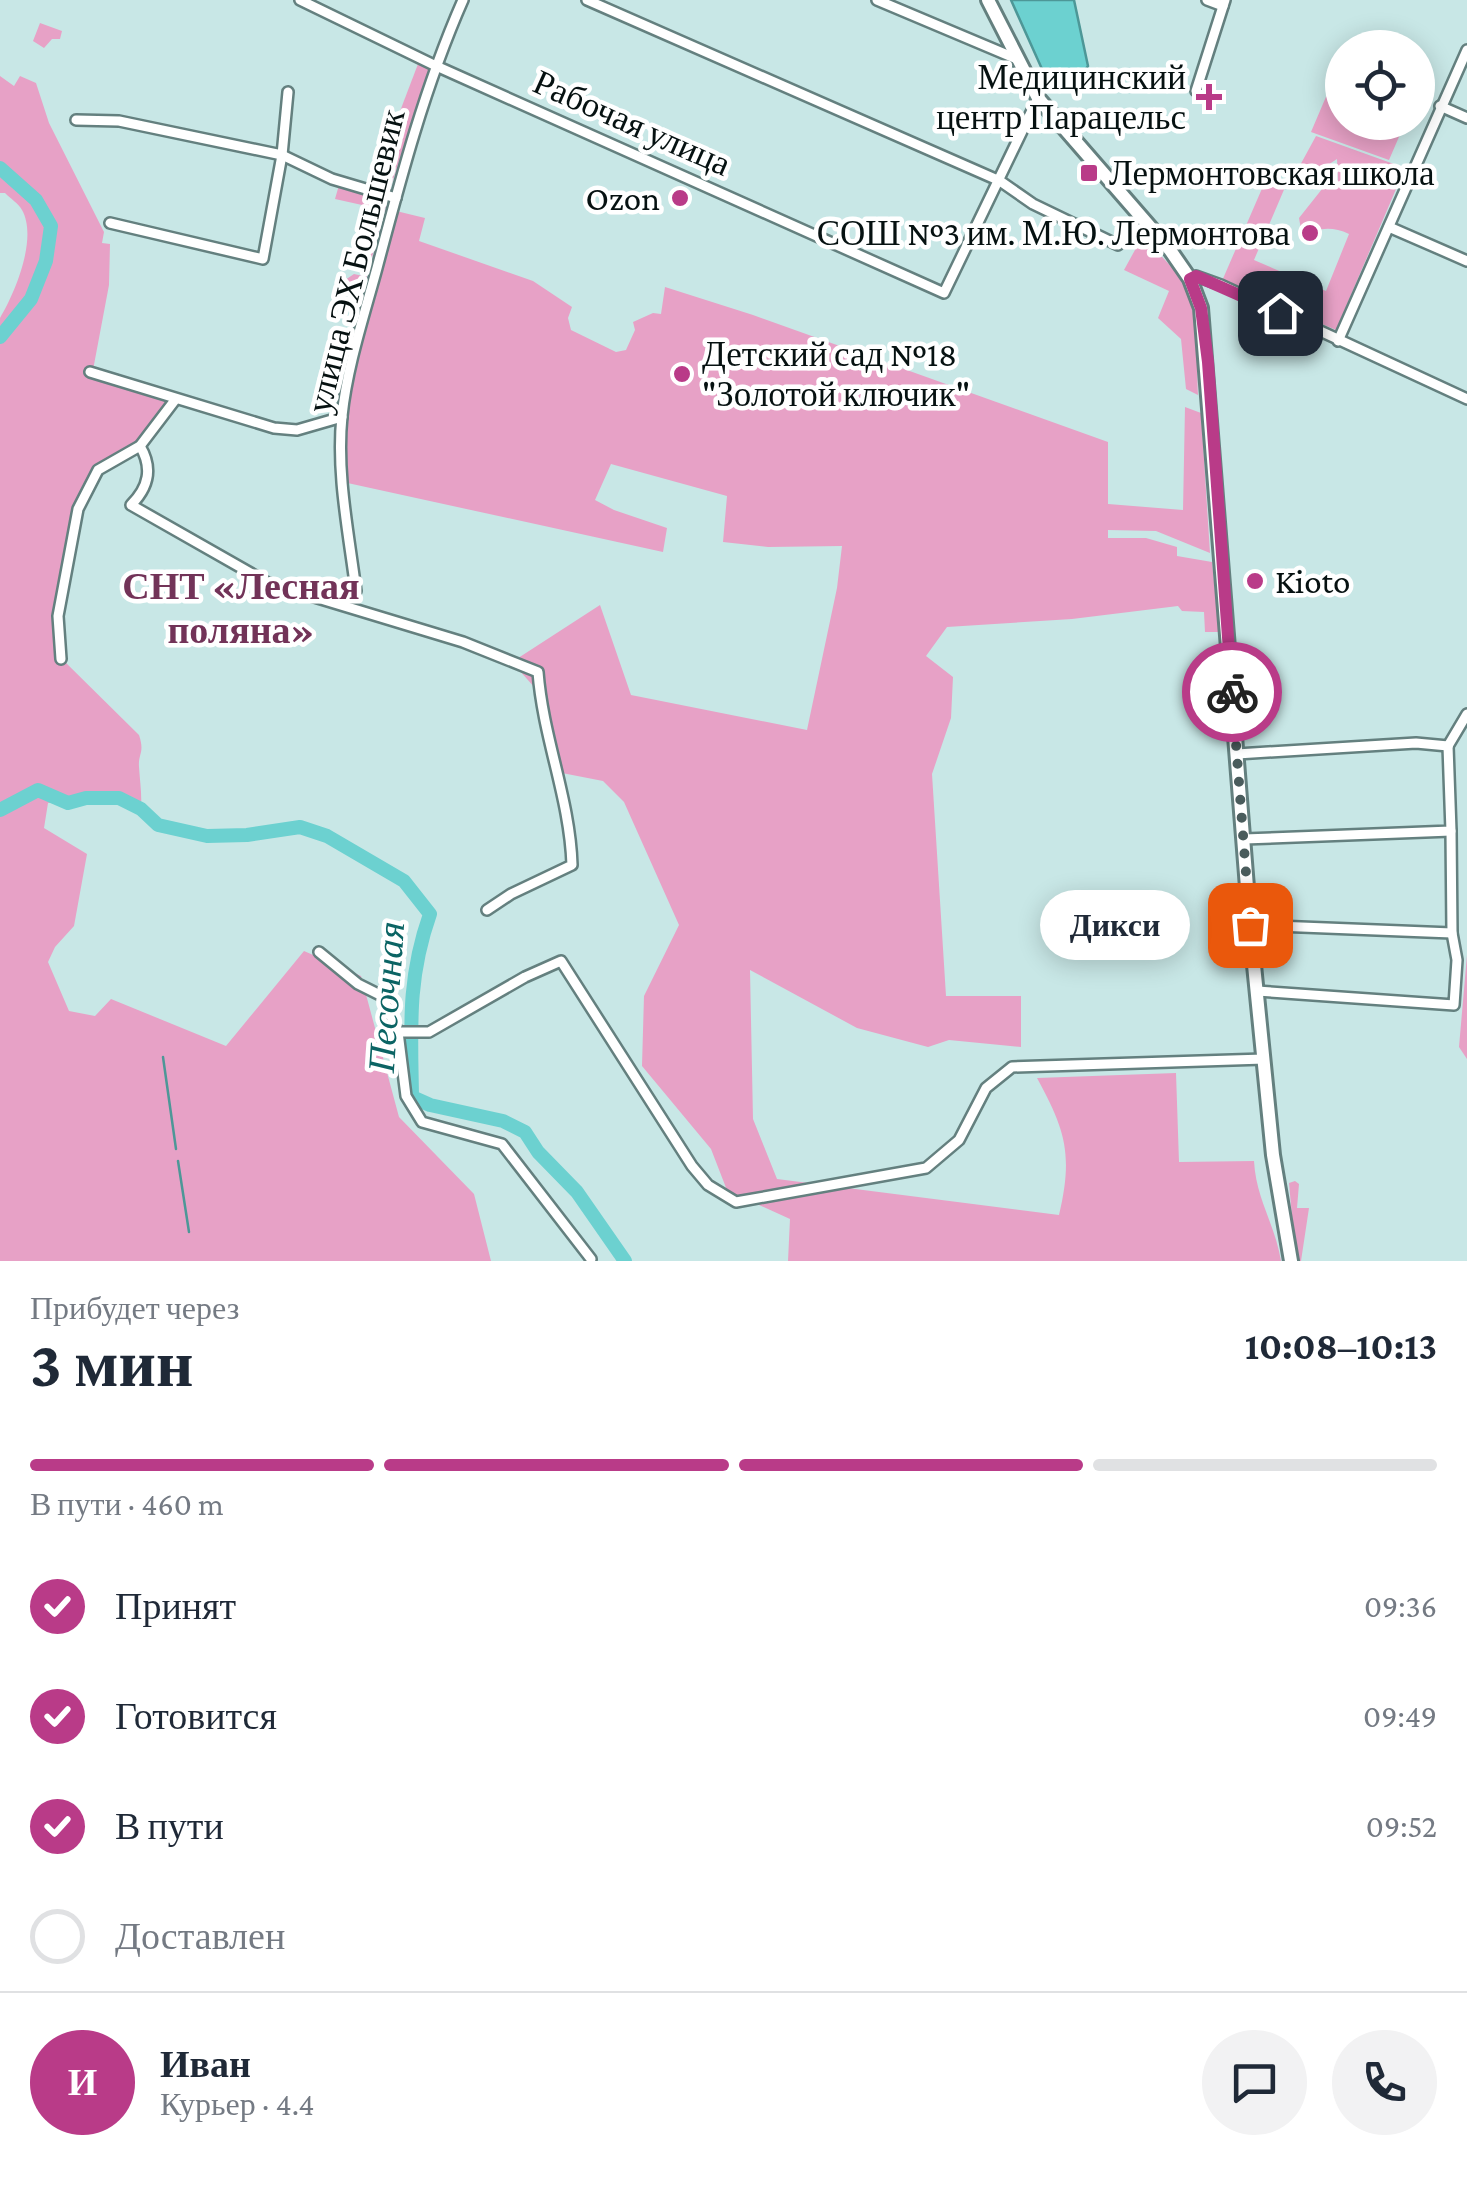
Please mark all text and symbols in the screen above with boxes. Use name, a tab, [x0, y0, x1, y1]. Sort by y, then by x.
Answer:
map controls	[1325, 30, 1435, 140]
button: locate	[1325, 30, 1435, 140]
place label: Медицинский центр Парацельс	[936, 58, 1186, 137]
street label: Рабочая улица	[527, 62, 737, 184]
marker: Медицинский центр Парацельс	[1196, 84, 1222, 110]
street label: улица ЭХ Большевик	[299, 104, 413, 417]
place label: Лермонтовская школа	[1109, 154, 1435, 193]
marker: Лермонтовская школа	[1078, 162, 1100, 184]
place label: Ozon	[586, 179, 660, 218]
marker: Ozon	[669, 187, 691, 209]
place label: СОШ №3 им. М.Ю. Лермонтова	[817, 214, 1290, 253]
marker: СОШ №3 им. М.Ю. Лермонтова	[1299, 222, 1321, 244]
pin	[1238, 271, 1323, 356]
icon: home	[1253, 286, 1308, 341]
place label: Детский сад №18 "Золотой ключик"	[702, 335, 970, 414]
marker: Детский сад №18 "Золотой ключик"	[671, 363, 693, 385]
place label: Kioto	[1275, 562, 1350, 601]
district label: СНТ «Лесная поляна»	[122, 565, 360, 651]
marker: Kioto	[1244, 570, 1266, 592]
courier	[1182, 642, 1282, 742]
icon: bike	[1205, 665, 1260, 720]
pin	[1208, 883, 1293, 968]
callout: Дикси	[1040, 890, 1190, 960]
icon: bag	[1223, 898, 1278, 953]
text: Дикси	[1070, 907, 1160, 943]
water label: Песочная	[360, 920, 412, 1075]
text: Прибудет через	[30, 1290, 239, 1326]
text: 10:08–10:13	[1245, 1325, 1437, 1367]
text: 3 мин	[30, 1328, 193, 1400]
text: В пути · 460 m	[30, 1486, 224, 1522]
icon: check	[30, 1579, 85, 1634]
text: Принят	[115, 1585, 236, 1627]
text: 09:36	[1364, 1588, 1437, 1624]
icon: check	[30, 1689, 85, 1744]
text: Готовится	[115, 1695, 277, 1737]
text: 09:49	[1363, 1698, 1437, 1734]
icon: check	[30, 1799, 85, 1854]
text: В пути	[115, 1805, 224, 1847]
text: 09:52	[1366, 1808, 1437, 1844]
text: Доставлен	[115, 1915, 285, 1957]
button: chat	[1202, 2030, 1307, 2135]
button: phone	[1332, 2030, 1437, 2135]
text: Иван	[160, 2043, 251, 2085]
text: И	[68, 2061, 97, 2103]
text: Курьер · 4.4	[160, 2086, 315, 2122]

